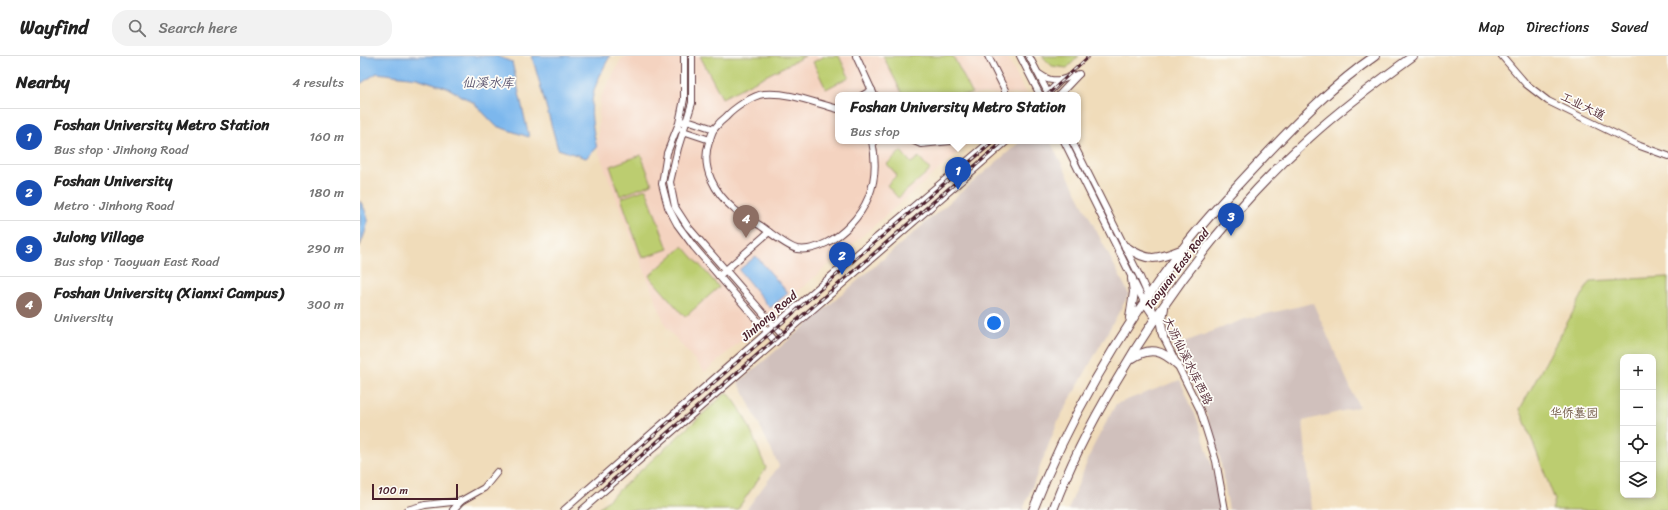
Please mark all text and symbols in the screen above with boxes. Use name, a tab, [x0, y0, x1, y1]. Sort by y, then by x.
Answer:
search box	[112, 10, 392, 46]
text: Wayfind	[20, 11, 88, 44]
text: Search here	[158, 15, 237, 41]
text: Map	[1478, 15, 1504, 40]
text: Directions	[1526, 15, 1589, 40]
text: Saved	[1611, 15, 1648, 40]
icon: search	[126, 17, 148, 39]
text: Nearby	[16, 67, 70, 97]
text: 4 results	[292, 71, 344, 94]
water label: 仙溪水库	[462, 71, 515, 94]
street label: 工业大道	[1557, 86, 1609, 126]
popup	[835, 92, 1081, 144]
text: Foshan University Metro Station	[850, 94, 1066, 120]
text: Foshan University Metro Station	[54, 112, 269, 138]
text: Bus stop	[850, 120, 900, 143]
text: 1	[26, 125, 32, 148]
text: 160 m	[309, 125, 344, 148]
text: Bus stop · Jinhong Road	[54, 138, 188, 161]
pin: 1	[945, 157, 971, 190]
text: Foshan University	[54, 168, 172, 194]
text: 2	[25, 181, 33, 204]
text: 180 m	[309, 181, 344, 204]
text: Metro · Jinhong Road	[54, 194, 174, 217]
pin: 3	[1218, 203, 1244, 236]
pin: 4	[733, 205, 759, 238]
street label: Taoyuan East Road	[1139, 223, 1216, 315]
text: Julong Village	[54, 224, 144, 250]
text: 3	[25, 237, 33, 260]
text: 290 m	[307, 237, 344, 260]
pin: 2	[829, 242, 855, 275]
text: Bus stop · Taoyuan East Road	[54, 250, 219, 273]
text: Foshan University (Xianxi Campus)	[54, 280, 284, 306]
street label: Jinhong Road	[735, 285, 803, 348]
text: 4	[25, 293, 33, 316]
text: 300 m	[307, 293, 344, 316]
text: University	[54, 306, 113, 329]
your location	[984, 313, 1004, 333]
street label: 大沥仙溪水库西路	[1157, 313, 1219, 409]
map controls	[1620, 354, 1656, 498]
button: +	[1620, 354, 1656, 390]
button: −	[1620, 390, 1656, 426]
park label: 华侨墓园	[1550, 402, 1598, 424]
button: locate	[1620, 426, 1656, 462]
button: layers	[1620, 462, 1656, 498]
text: 100 m	[378, 481, 408, 500]
scale bar	[372, 482, 458, 501]

